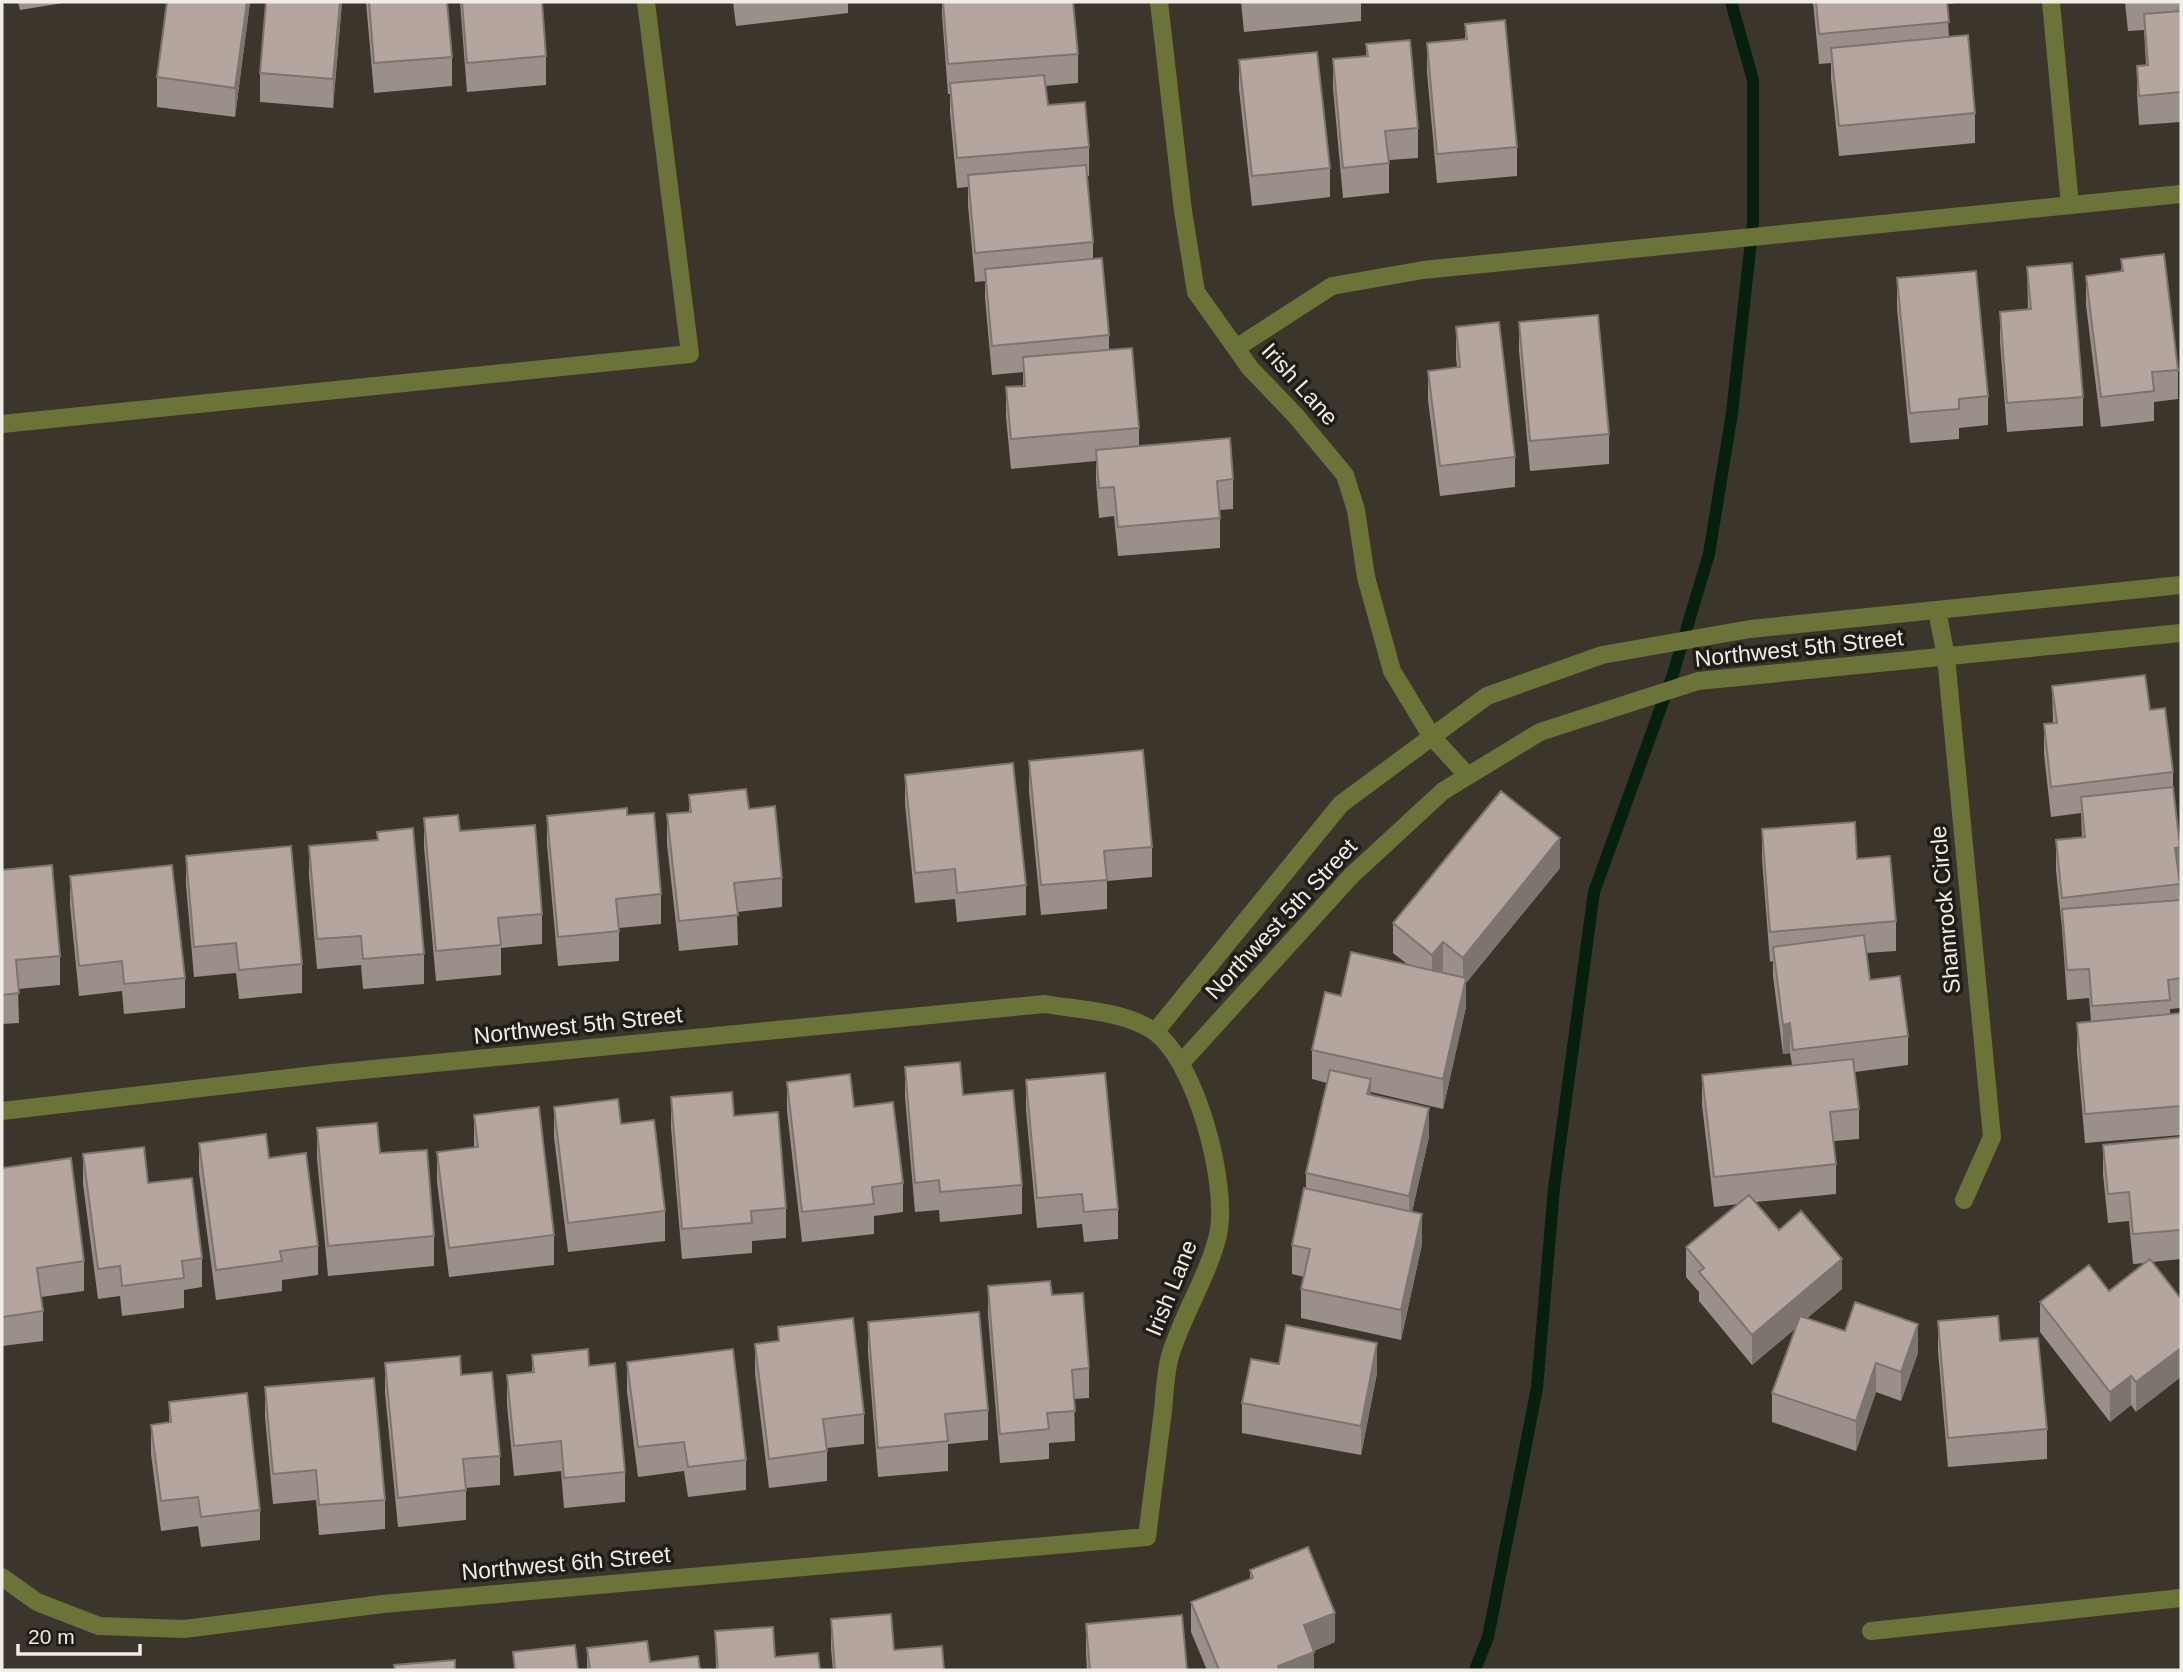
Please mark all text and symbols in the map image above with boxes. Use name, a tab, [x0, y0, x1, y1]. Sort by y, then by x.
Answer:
street label: Irish Lane	[1257, 338, 1343, 430]
street label: Northwest 5th Street	[1693, 624, 1905, 672]
street label: Shamrock Circle	[1925, 825, 1965, 995]
street label: Northwest 5th Street	[1200, 833, 1362, 1005]
street label: Northwest 5th Street	[472, 1001, 684, 1049]
street label: Irish Lane	[1140, 1236, 1202, 1340]
street label: Northwest 6th Street	[460, 1541, 672, 1585]
scale bar	[18, 1612, 140, 1656]
text: 20 m	[28, 1625, 75, 1648]

